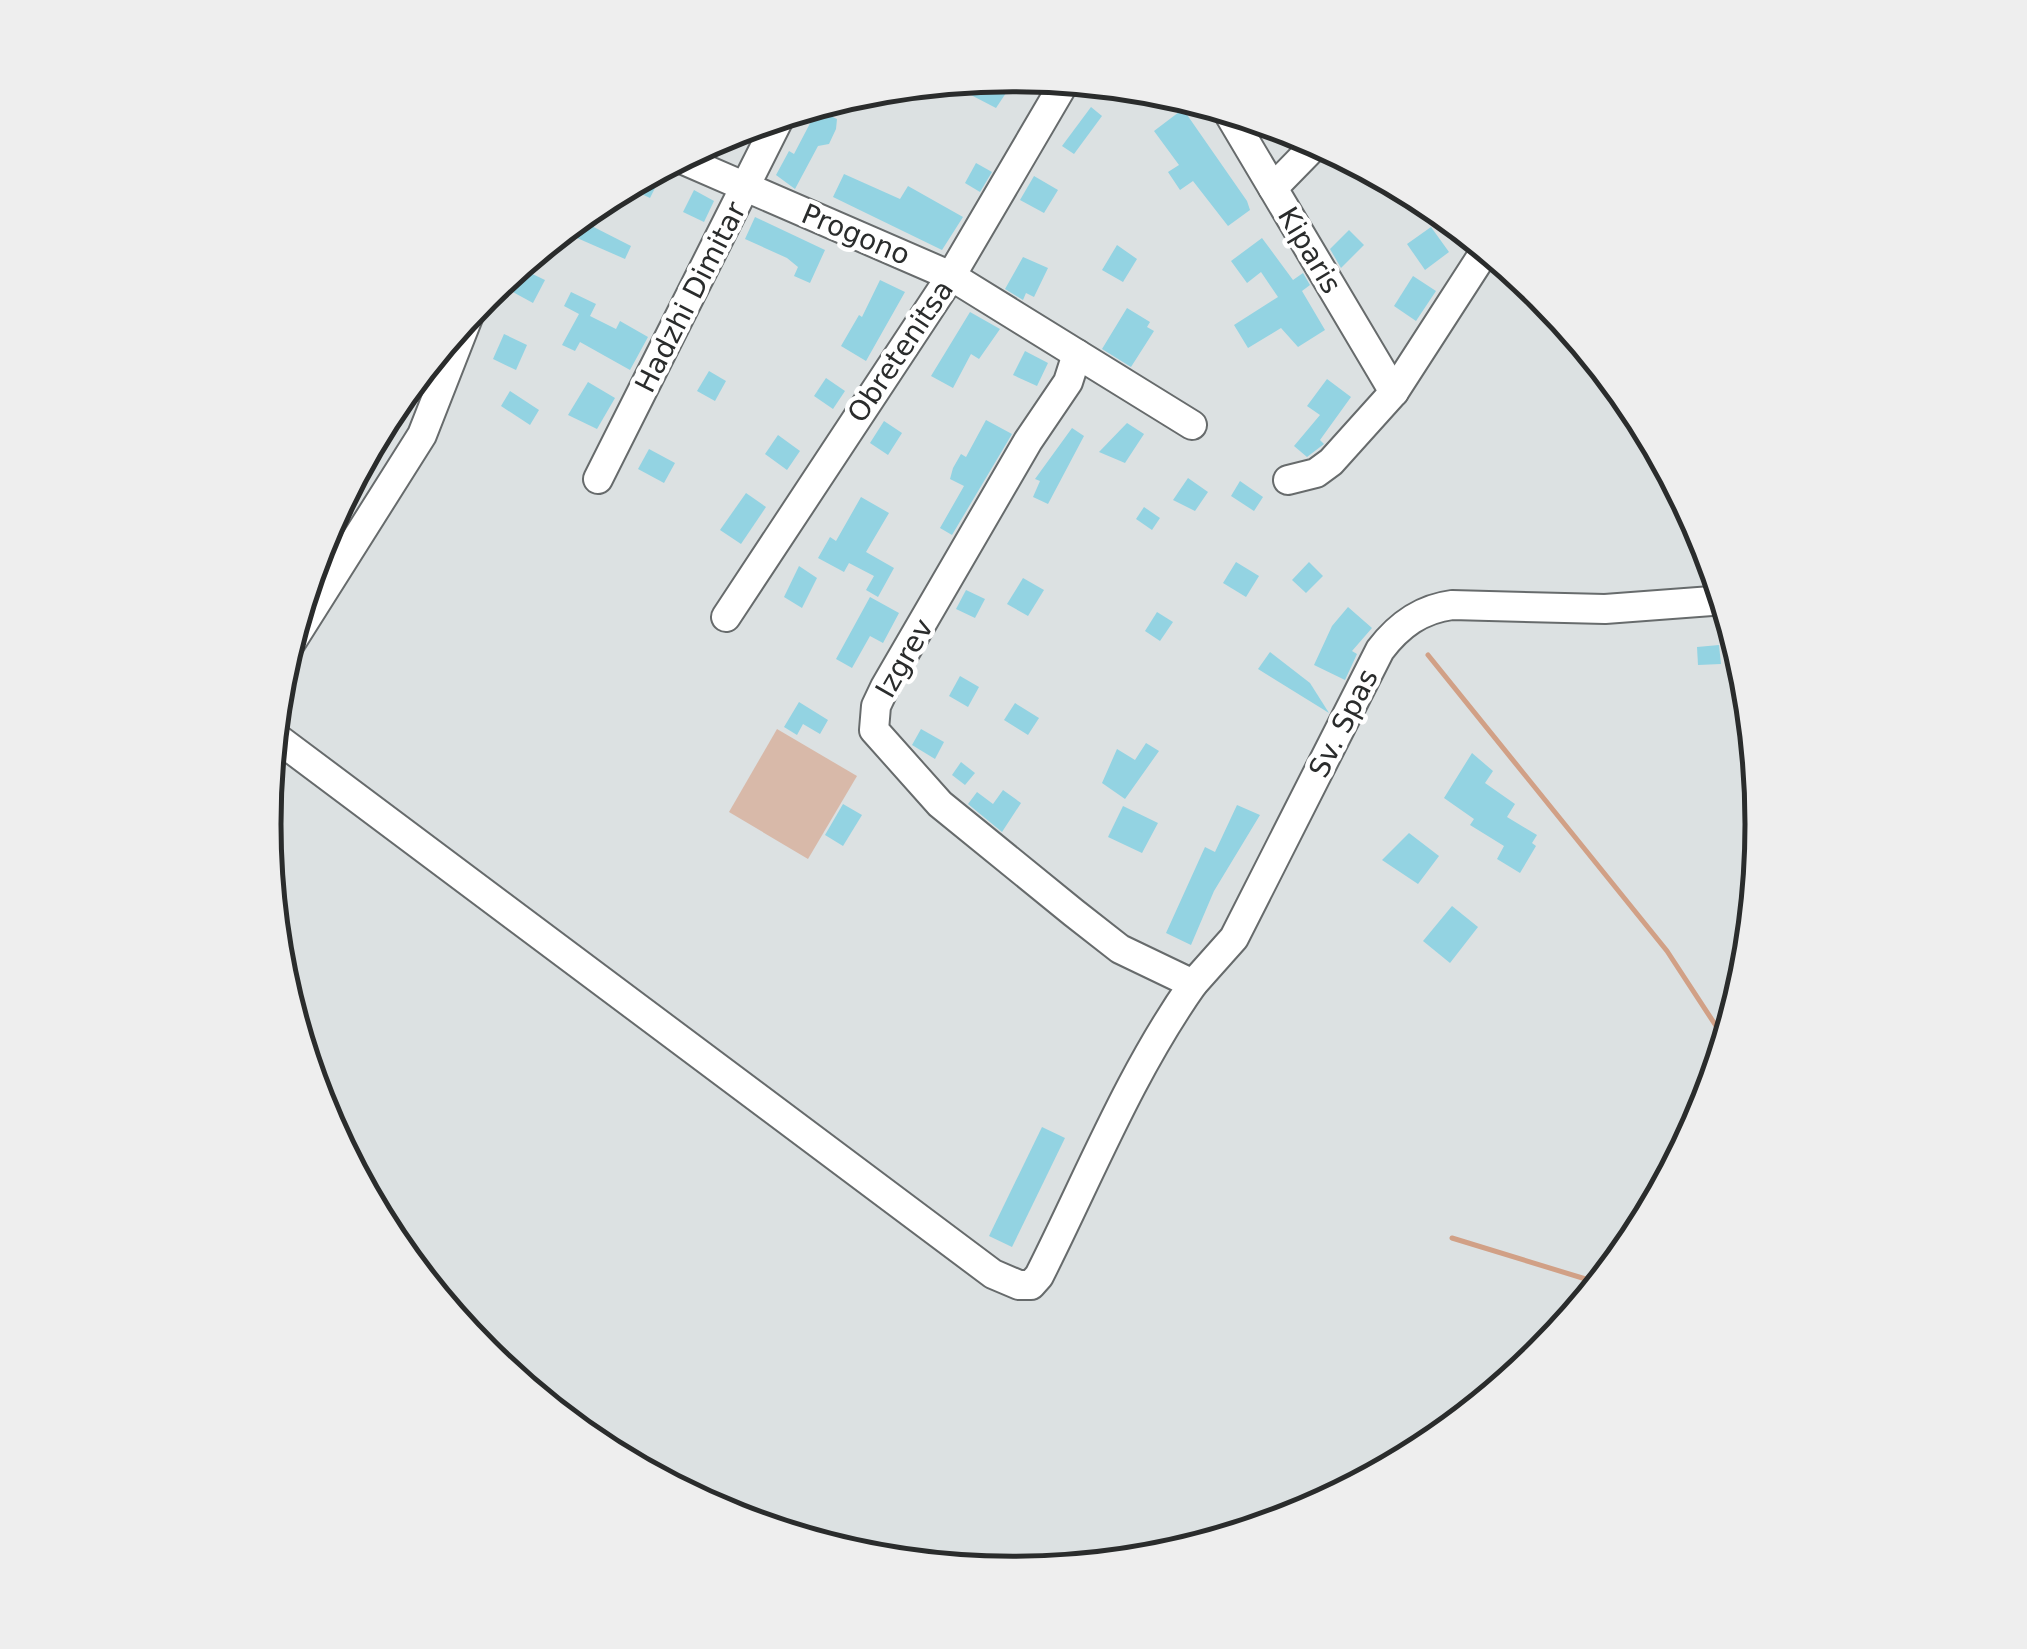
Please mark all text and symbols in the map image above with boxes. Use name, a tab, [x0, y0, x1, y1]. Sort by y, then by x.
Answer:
street label: Hadzhi Dimitar	[628, 196, 753, 398]
street label: Progono	[797, 197, 915, 272]
street label: Kiparis	[1271, 201, 1348, 299]
street label: Obretenitsa	[841, 274, 960, 429]
street label: Izgrev	[869, 613, 940, 703]
street label: Sv. Spas	[1302, 663, 1385, 783]

